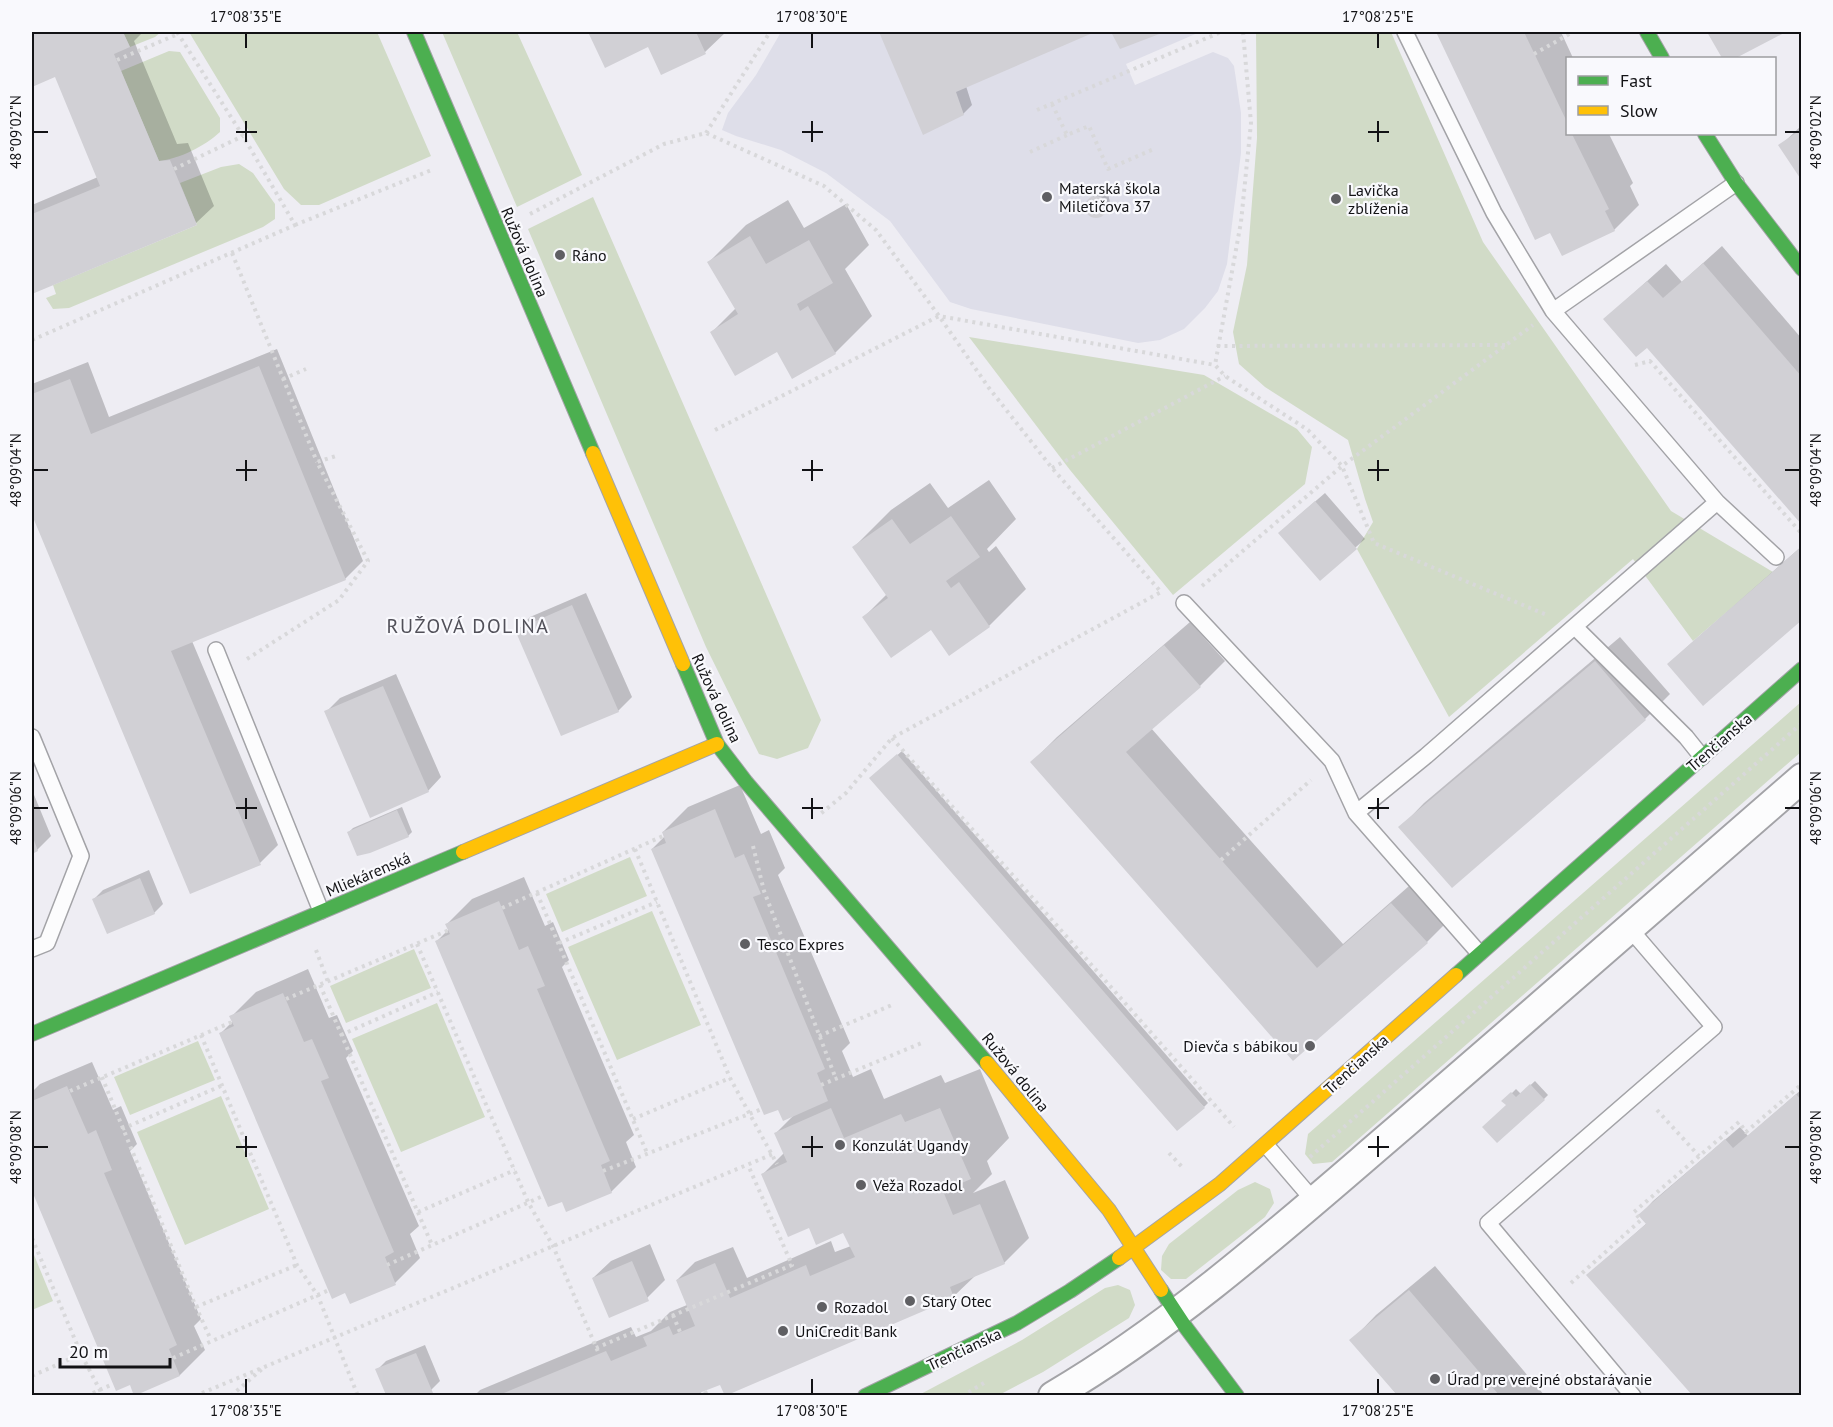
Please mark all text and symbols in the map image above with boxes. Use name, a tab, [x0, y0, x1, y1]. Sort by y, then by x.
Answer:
text: 17°08'35"E	[210, 7, 282, 26]
text: 17°08'30"E	[776, 7, 848, 26]
text: 17°08'25"E	[1342, 7, 1414, 26]
legend	[1566, 57, 1776, 135]
text: Fast	[1620, 69, 1652, 92]
text: 48°09'02"N	[6, 95, 25, 169]
text: 48°09'02"N	[1806, 95, 1825, 169]
text: Slow	[1620, 99, 1658, 122]
place label: Materská škola Miletičova 37	[1059, 178, 1160, 216]
place label: Lavička zblíženia	[1348, 180, 1409, 218]
marker: Materská škola Miletičova 37	[1040, 190, 1054, 204]
marker: Lavička zblíženia	[1329, 192, 1343, 206]
street label: Ružová dolina	[497, 204, 553, 300]
place label: Ráno	[572, 245, 607, 265]
marker: Ráno	[553, 248, 567, 262]
text: 48°09'04"N	[6, 433, 25, 507]
text: 48°09'04"N	[1806, 433, 1825, 507]
district label: RUŽOVÁ DOLINA	[387, 613, 549, 639]
street label: Ružová dolina	[688, 650, 746, 746]
street label: Trenčianska	[1682, 708, 1756, 776]
text: 48°09'06"N	[6, 771, 25, 845]
text: 48°09'06"N	[1806, 771, 1825, 845]
street label: Mliekárenská	[323, 847, 413, 901]
place label: Tesco Expres	[757, 934, 844, 954]
marker: Tesco Expres	[738, 937, 752, 951]
street label: Ružová dolina	[978, 1028, 1054, 1116]
street label: Trenčianska	[1320, 1030, 1392, 1098]
place label: Dievča s bábikou	[1183, 1036, 1298, 1056]
marker: Dievča s bábikou	[1303, 1039, 1317, 1053]
text: 48°09'08"N	[6, 1110, 25, 1184]
text: 48°09'08"N	[1806, 1110, 1825, 1184]
place label: Konzulát Ugandy	[852, 1135, 969, 1155]
marker: Konzulát Ugandy	[833, 1138, 847, 1152]
place label: Veža Rozadol	[872, 1175, 963, 1195]
marker: Veža Rozadol	[854, 1178, 868, 1192]
place label: Starý Otec	[922, 1291, 992, 1311]
marker: Starý Otec	[903, 1294, 917, 1308]
place label: Rozadol	[834, 1297, 888, 1317]
marker: Rozadol	[815, 1300, 829, 1314]
place label: UniCredit Bank	[795, 1321, 898, 1341]
street label: Trenčianska	[923, 1323, 1005, 1375]
marker: UniCredit Bank	[776, 1324, 790, 1338]
scale bar	[60, 1331, 170, 1369]
text: 20 m	[69, 1340, 108, 1363]
place label: Úrad pre verejné obstarávanie	[1447, 1369, 1652, 1389]
marker: Úrad pre verejné obstarávanie	[1428, 1372, 1442, 1386]
text: 17°08'35"E	[210, 1401, 282, 1420]
text: 17°08'30"E	[776, 1401, 848, 1420]
text: 17°08'25"E	[1342, 1401, 1414, 1420]

